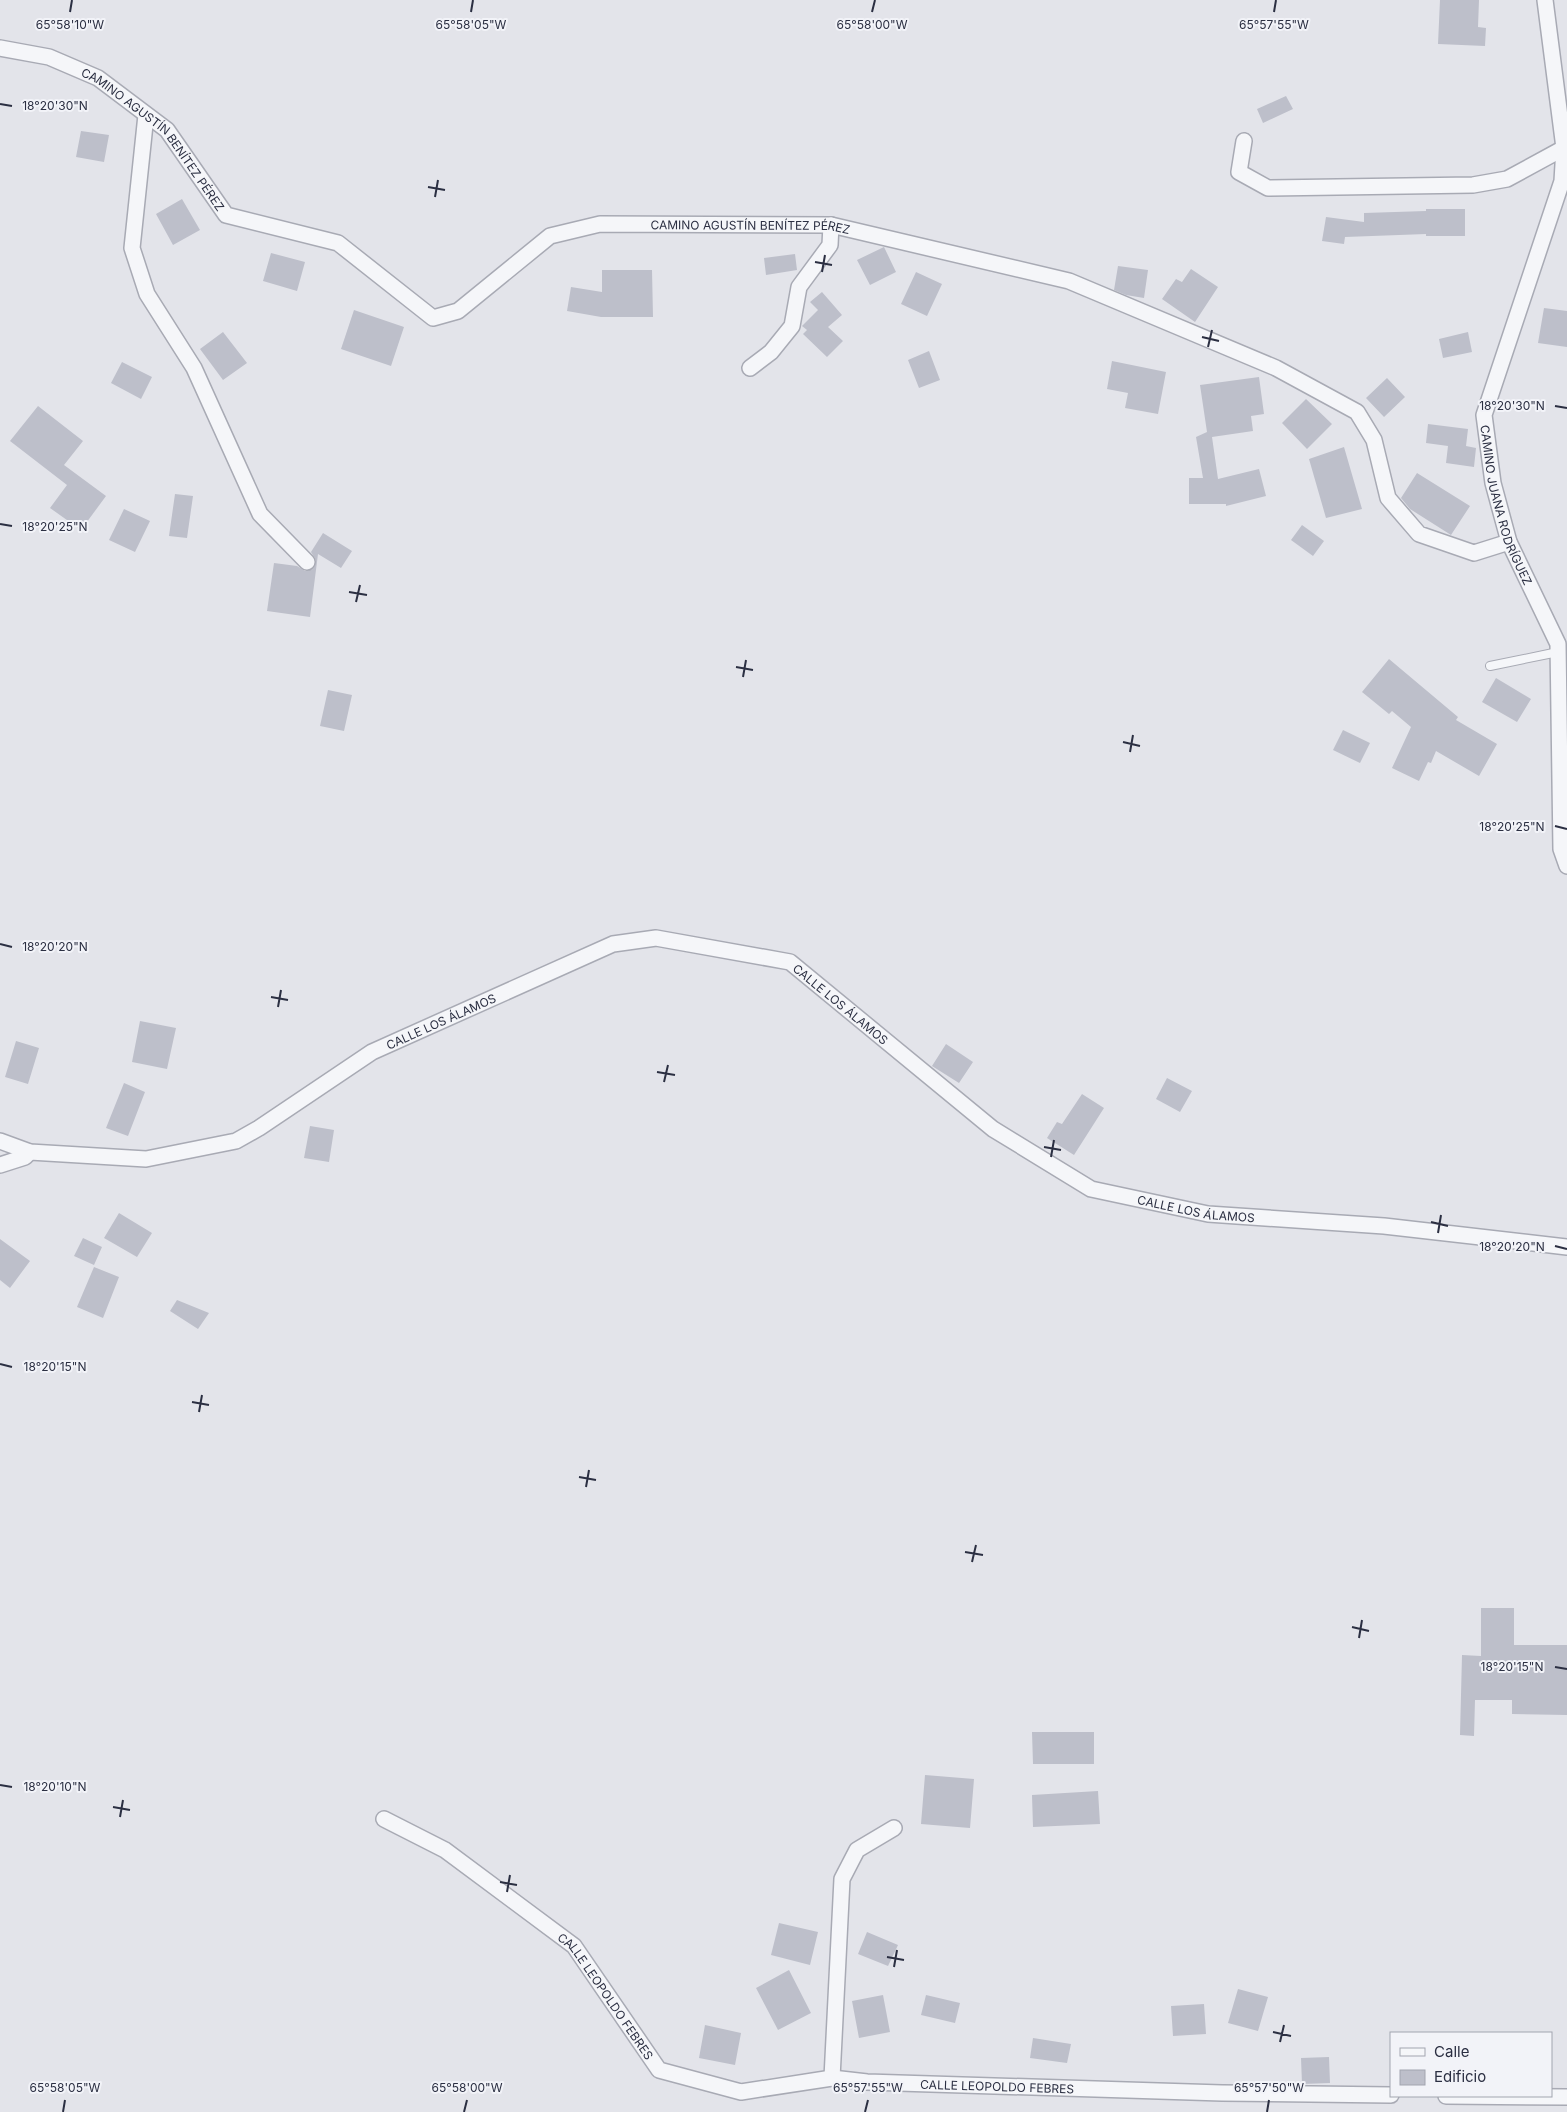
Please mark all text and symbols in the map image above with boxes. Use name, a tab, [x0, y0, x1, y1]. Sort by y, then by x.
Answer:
text: 65°58'10"W	[36, 17, 104, 32]
text: 65°58'05"W	[436, 17, 507, 32]
text: 65°58'00"W	[836, 17, 908, 32]
text: 65°57'55"W	[1239, 17, 1309, 32]
street label: CAMINO AGUSTÍN BENÍTEZ PÉREZ	[79, 64, 228, 214]
text: 18°20'30"N	[22, 98, 88, 113]
street label: CAMINO AGUSTÍN BENÍTEZ PÉREZ	[650, 217, 852, 237]
text: 18°20'30"N	[1479, 398, 1545, 413]
street label: CAMINO JUANA RODRÍGUEZ	[1478, 424, 1536, 587]
text: 18°20'25"N	[22, 519, 88, 534]
text: 18°20'25"N	[1479, 819, 1545, 834]
text: 18°20'20"N	[22, 939, 88, 954]
street label: CALLE LOS ÁLAMOS	[790, 960, 892, 1048]
street label: CALLE LOS ÁLAMOS	[384, 990, 498, 1052]
street label: CALLE LOS ÁLAMOS	[1136, 1192, 1256, 1225]
text: 18°20'20"N	[1479, 1239, 1545, 1254]
text: 18°20'15"N	[24, 1359, 86, 1374]
text: 18°20'15"N	[1481, 1659, 1543, 1674]
text: 18°20'10"N	[23, 1779, 87, 1794]
street label: CALLE LEOPOLDO FEBRES	[555, 1929, 657, 2062]
legend	[1390, 2032, 1552, 2097]
text: Calle	[1434, 2042, 1469, 2061]
text: Edificio	[1434, 2067, 1486, 2086]
street label: CALLE LEOPOLDO FEBRES	[920, 2076, 1075, 2096]
text: 65°58'05"W	[30, 2080, 101, 2095]
text: 65°58'00"W	[431, 2080, 503, 2095]
text: 65°57'55"W	[833, 2080, 903, 2095]
text: 65°57'50"W	[1234, 2080, 1304, 2095]

